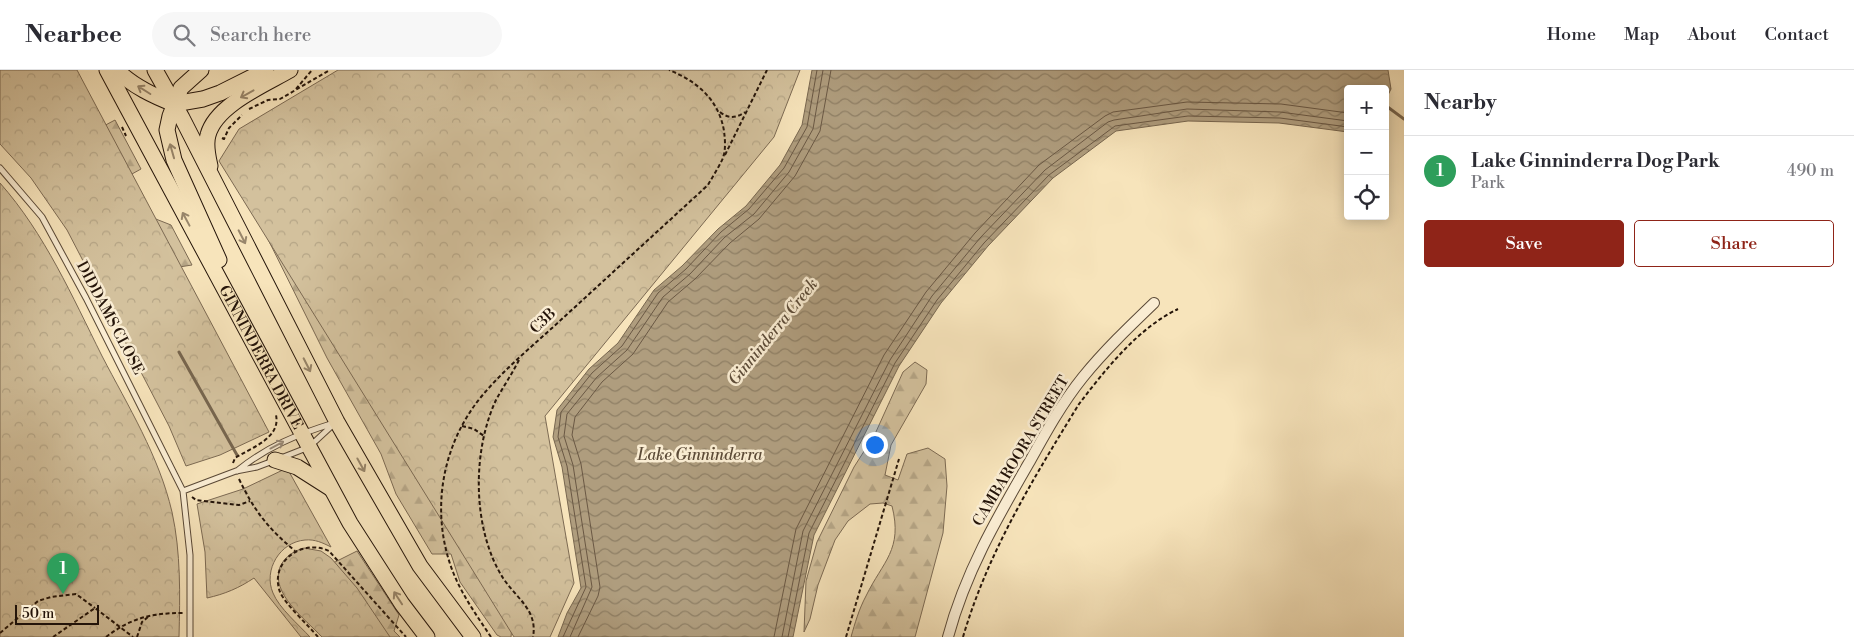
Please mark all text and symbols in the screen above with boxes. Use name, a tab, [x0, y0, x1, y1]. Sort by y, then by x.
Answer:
search box	[152, 12, 502, 57]
text: Nearbee	[25, 20, 122, 50]
icon: search	[170, 21, 198, 49]
text: Search here	[210, 23, 311, 47]
text: Home	[1547, 23, 1596, 46]
text: Map	[1624, 23, 1660, 46]
text: About	[1688, 23, 1737, 46]
text: Contact	[1765, 23, 1829, 46]
one-way arrow	[138, 84, 152, 94]
map controls	[1344, 85, 1389, 220]
button: +	[1344, 85, 1389, 130]
one-way arrow	[241, 90, 255, 100]
text: Nearby	[1424, 90, 1497, 116]
button: −	[1344, 130, 1389, 175]
one-way arrow	[166, 143, 176, 159]
text: Lake Ginninderra Dog Park	[1471, 149, 1720, 173]
text: 1	[1436, 161, 1444, 181]
text: 490 m	[1787, 161, 1834, 181]
text: Park	[1471, 173, 1504, 193]
button: locate	[1344, 175, 1389, 220]
one-way arrow	[181, 212, 191, 226]
button: Save	[1424, 220, 1624, 267]
button: Share	[1634, 220, 1834, 267]
one-way arrow	[238, 229, 247, 244]
street label: DIDDAMS CLOSE	[72, 258, 148, 378]
water label: Ginninderra Creek	[724, 275, 822, 389]
street label: GINNINDERRA DRIVE	[215, 282, 307, 433]
street label: C3B	[526, 304, 560, 338]
one-way arrow	[303, 357, 312, 372]
street label: CAMBAROORA STREET	[968, 372, 1074, 530]
your location	[862, 432, 888, 458]
one-way arrow	[269, 440, 284, 450]
water label: Lake Ginninderra	[637, 445, 763, 465]
one-way arrow	[356, 457, 366, 471]
pin: 1	[47, 553, 79, 594]
one-way arrow	[393, 591, 403, 605]
scale bar	[15, 602, 99, 625]
text: 50 m	[22, 605, 54, 623]

